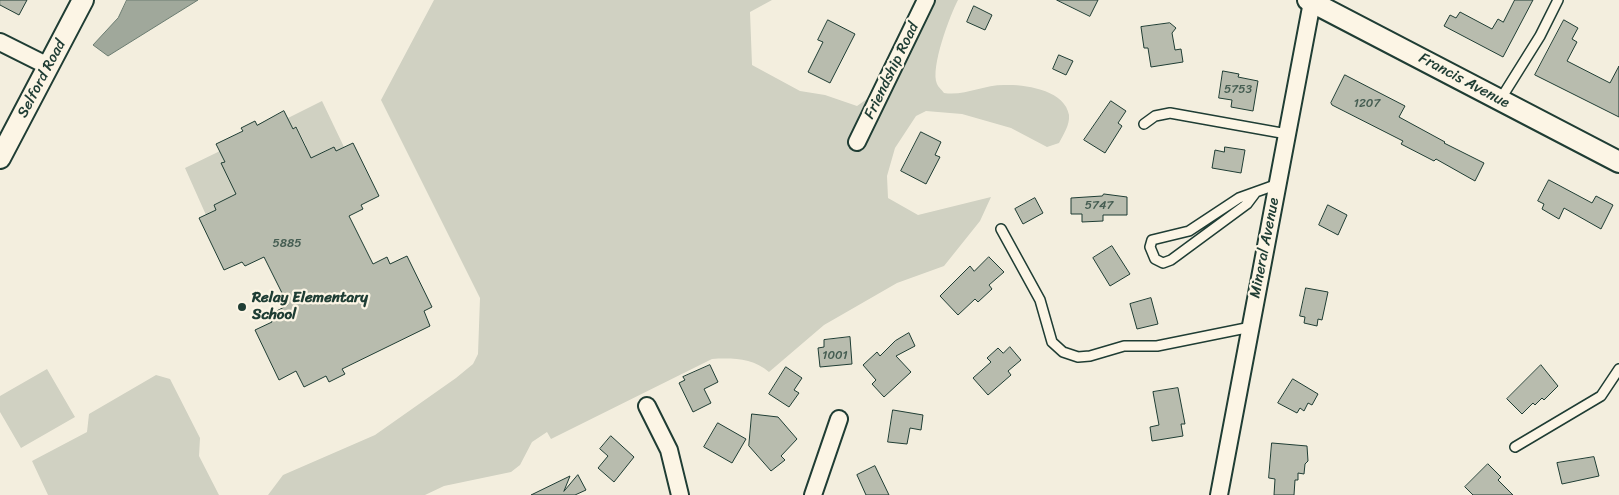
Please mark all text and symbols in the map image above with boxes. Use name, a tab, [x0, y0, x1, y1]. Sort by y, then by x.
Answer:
street label: Friendship Road	[861, 20, 923, 122]
street label: Selford Road	[14, 37, 70, 121]
street label: Francis Avenue	[1416, 50, 1512, 112]
house number: 5753	[1224, 83, 1252, 97]
house number: 1207	[1354, 97, 1380, 111]
street label: Mineral Avenue	[1246, 196, 1284, 300]
house number: 5747	[1085, 199, 1113, 213]
house number: 5885	[272, 237, 302, 251]
place label: Relay Elementary School	[252, 289, 368, 324]
marker: Relay Elementary School	[236, 301, 248, 313]
house number: 1001	[822, 349, 848, 363]

